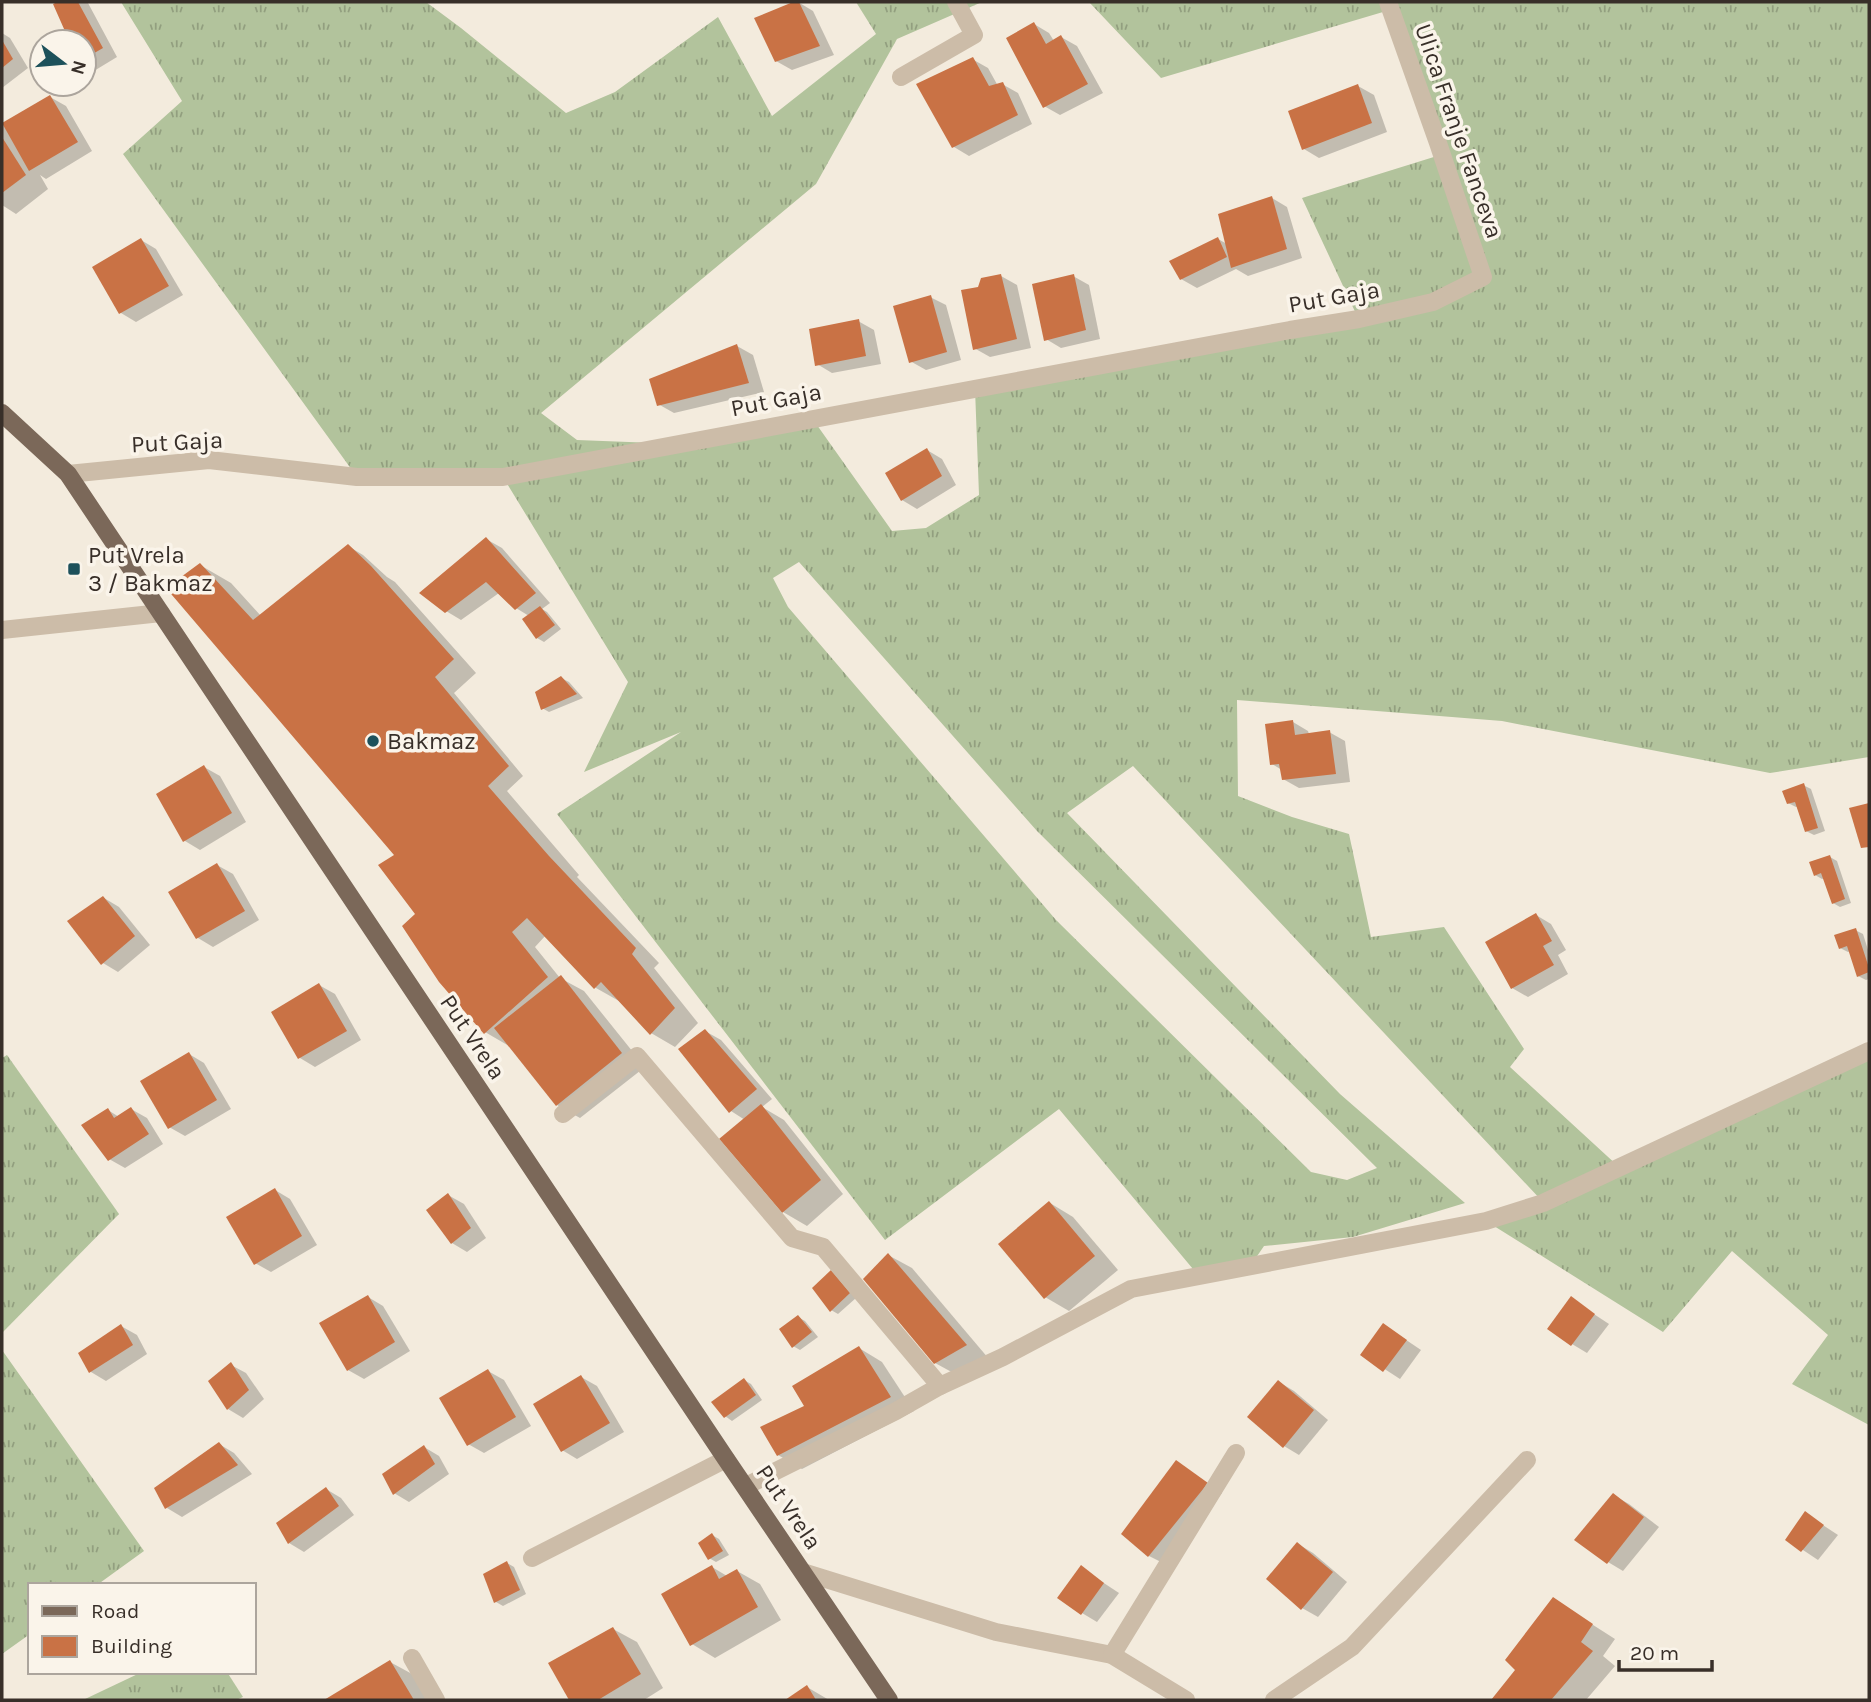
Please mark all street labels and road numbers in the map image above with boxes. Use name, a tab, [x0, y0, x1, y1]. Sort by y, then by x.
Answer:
street label: Ulica Franje Fanceva	[1409, 20, 1509, 242]
street label: Put Gaja	[1286, 275, 1382, 319]
street label: Put Gaja	[728, 377, 824, 423]
street label: Put Gaja	[130, 426, 224, 458]
street label: Put Vrela	[434, 989, 512, 1085]
street label: Put Vrela	[750, 1459, 828, 1555]

